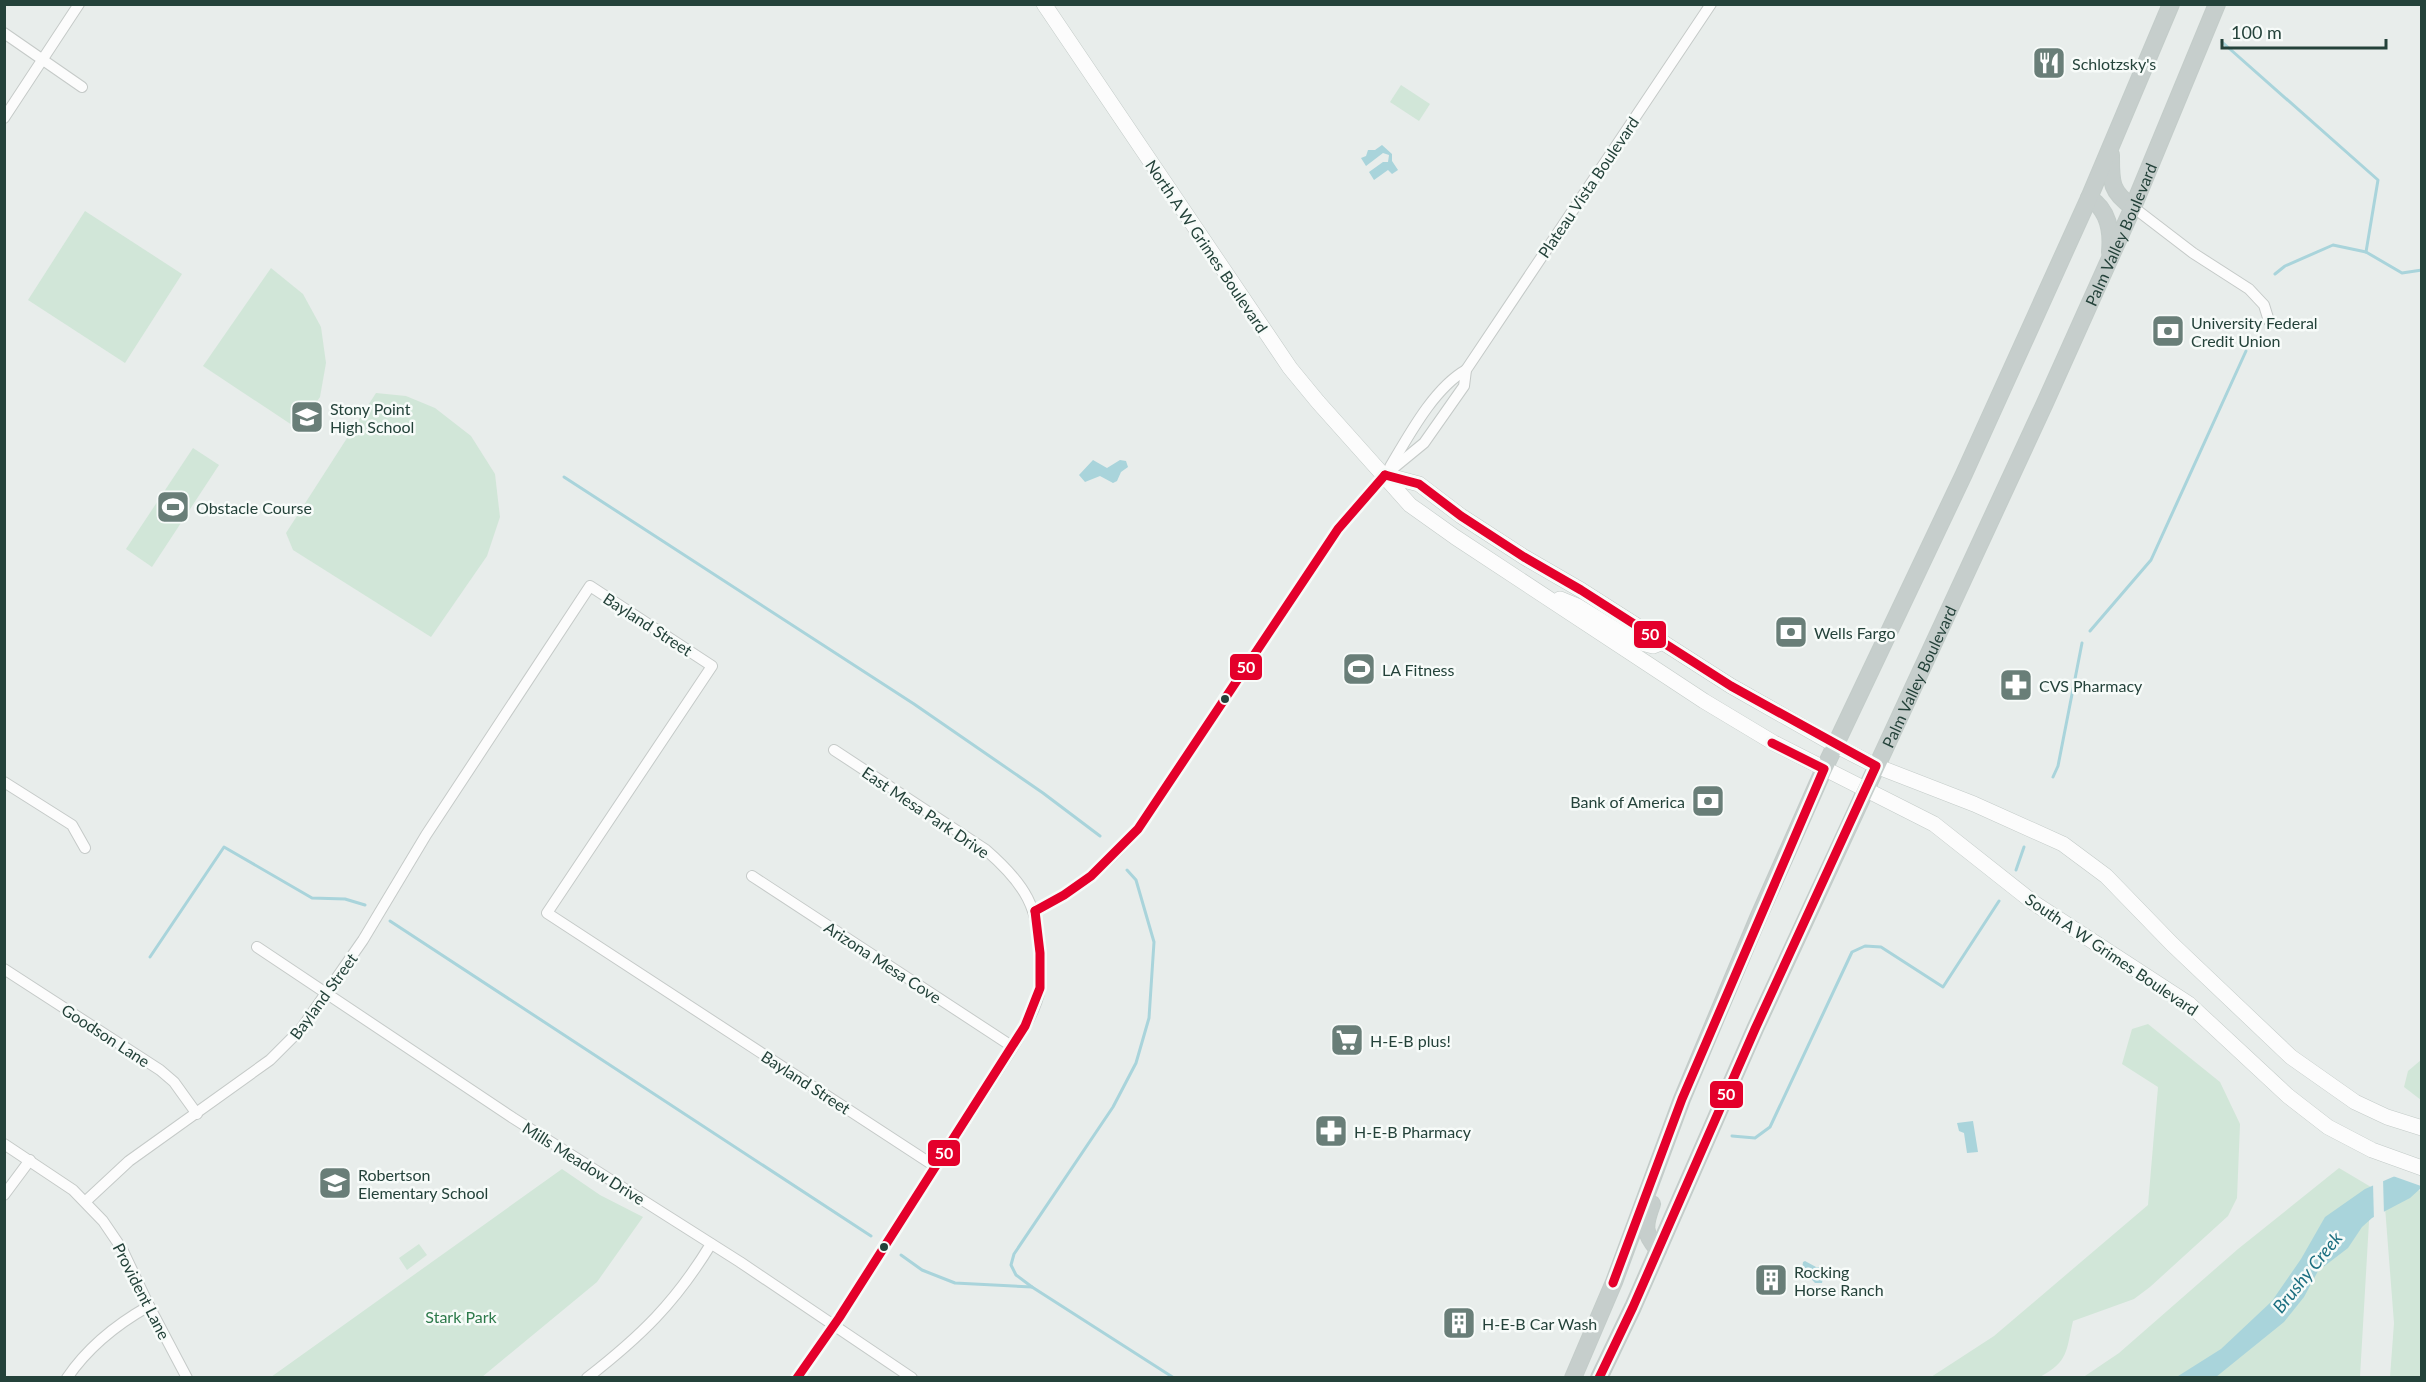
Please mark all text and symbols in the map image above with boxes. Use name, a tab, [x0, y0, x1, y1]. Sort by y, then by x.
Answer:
scale bar	[2222, 12, 2386, 50]
text: 100 m	[2231, 21, 2282, 43]
restaurant icon: Schlotzsky's	[2031, 45, 2067, 81]
place label: Schlotzsky's	[2072, 54, 2156, 73]
street label: Plateau Vista Boulevard	[1534, 113, 1642, 261]
street label: North A W Grimes Boulevard	[1142, 156, 1272, 336]
street label: Palm Valley Boulevard	[2080, 160, 2160, 309]
bank icon: University Federal Credit Union	[2150, 313, 2186, 349]
place label: University Federal Credit Union	[2191, 313, 2318, 350]
school or university icon: Stony Point High School	[289, 399, 325, 435]
place label: Stony Point High School	[330, 399, 414, 436]
sports icon: Obstacle Course	[155, 489, 191, 525]
place label: Obstacle Course	[196, 498, 312, 517]
street label: Bayland Street	[600, 588, 696, 660]
street label: Palm Valley Boulevard	[1877, 602, 1959, 750]
bank icon: Wells Fargo	[1773, 614, 1809, 650]
line badge: 50	[1633, 620, 1667, 649]
place label: Wells Fargo	[1814, 623, 1895, 642]
text: 50	[1641, 624, 1659, 643]
sports icon: LA Fitness	[1341, 651, 1377, 687]
line badge: 50	[1229, 653, 1263, 681]
text: 50	[1237, 657, 1255, 676]
place label: LA Fitness	[1382, 660, 1455, 679]
pharmacy icon: CVS Pharmacy	[1998, 667, 2034, 703]
place label: CVS Pharmacy	[2039, 676, 2143, 695]
unlabelled marker	[1219, 693, 1231, 705]
street label: East Mesa Park Drive	[859, 762, 993, 862]
bank icon: Bank of America	[1690, 783, 1726, 819]
place label: Bank of America	[1570, 792, 1685, 811]
street label: South A W Grimes Boulevard	[2022, 889, 2202, 1019]
street label: Arizona Mesa Cove	[821, 917, 945, 1007]
street label: Bayland Street	[285, 949, 361, 1043]
street label: Goodson Lane	[58, 999, 154, 1071]
supermarket icon: H-E-B plus!	[1329, 1022, 1365, 1058]
place label: H-E-B plus!	[1370, 1031, 1451, 1050]
street label: Bayland Street	[758, 1046, 854, 1118]
line badge: 50	[1709, 1080, 1744, 1109]
text: 50	[1717, 1084, 1735, 1103]
pharmacy icon: H-E-B Pharmacy	[1313, 1113, 1349, 1149]
street label: Mills Meadow Drive	[519, 1118, 649, 1208]
place label: H-E-B Pharmacy	[1354, 1122, 1472, 1141]
line badge: 50	[927, 1139, 961, 1167]
text: 50	[935, 1143, 953, 1162]
school or university icon: Robertson Elementary School	[317, 1165, 353, 1201]
place label: Robertson Elementary School	[358, 1165, 488, 1202]
water label: Brushy Creek	[2268, 1227, 2347, 1317]
street label: Provident Lane	[110, 1240, 174, 1342]
unlabelled marker	[878, 1241, 890, 1253]
building icon: Rocking Horse Ranch	[1753, 1262, 1789, 1298]
place label: Rocking Horse Ranch	[1794, 1262, 1884, 1299]
building icon: H-E-B Car Wash	[1441, 1305, 1477, 1341]
park label: Stark Park	[425, 1307, 498, 1326]
place label: H-E-B Car Wash	[1482, 1314, 1597, 1333]

